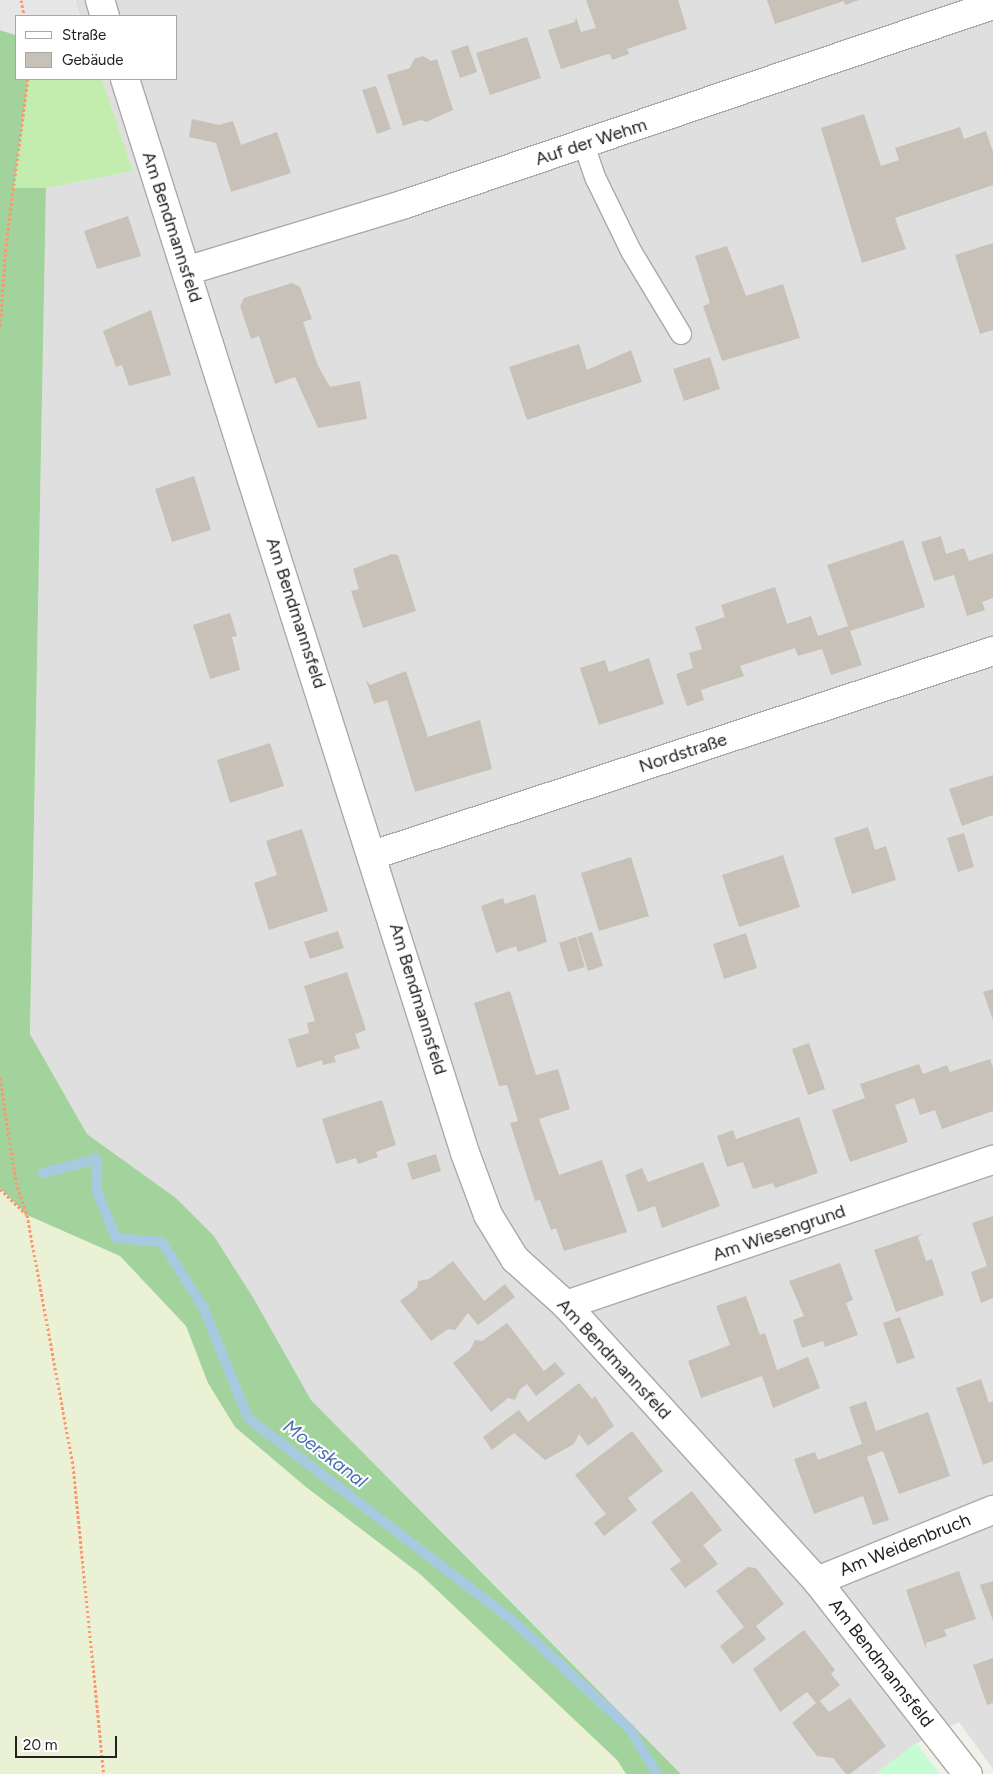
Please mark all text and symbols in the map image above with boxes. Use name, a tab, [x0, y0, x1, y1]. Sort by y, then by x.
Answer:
legend	[15, 15, 178, 80]
text: Straße	[62, 26, 106, 44]
text: Gebäude	[62, 51, 123, 69]
street label: Auf der Wehm	[533, 114, 649, 170]
street label: Am Bendmannsfeld	[137, 149, 207, 305]
street label: Am Bendmannsfeld	[261, 535, 331, 691]
street label: Nordstraße	[636, 729, 730, 777]
street label: Am Bendmannsfeld	[385, 921, 451, 1077]
street label: Am Wiesengrund	[710, 1200, 848, 1266]
street label: Am Bendmannsfeld	[552, 1294, 676, 1424]
water label: Moerskanal	[279, 1415, 371, 1493]
street label: Am Weidenbruch	[836, 1509, 974, 1581]
street label: Am Bendmannsfeld	[824, 1594, 938, 1732]
scale bar	[18, 1726, 120, 1758]
text: 20 m	[23, 1736, 57, 1754]

